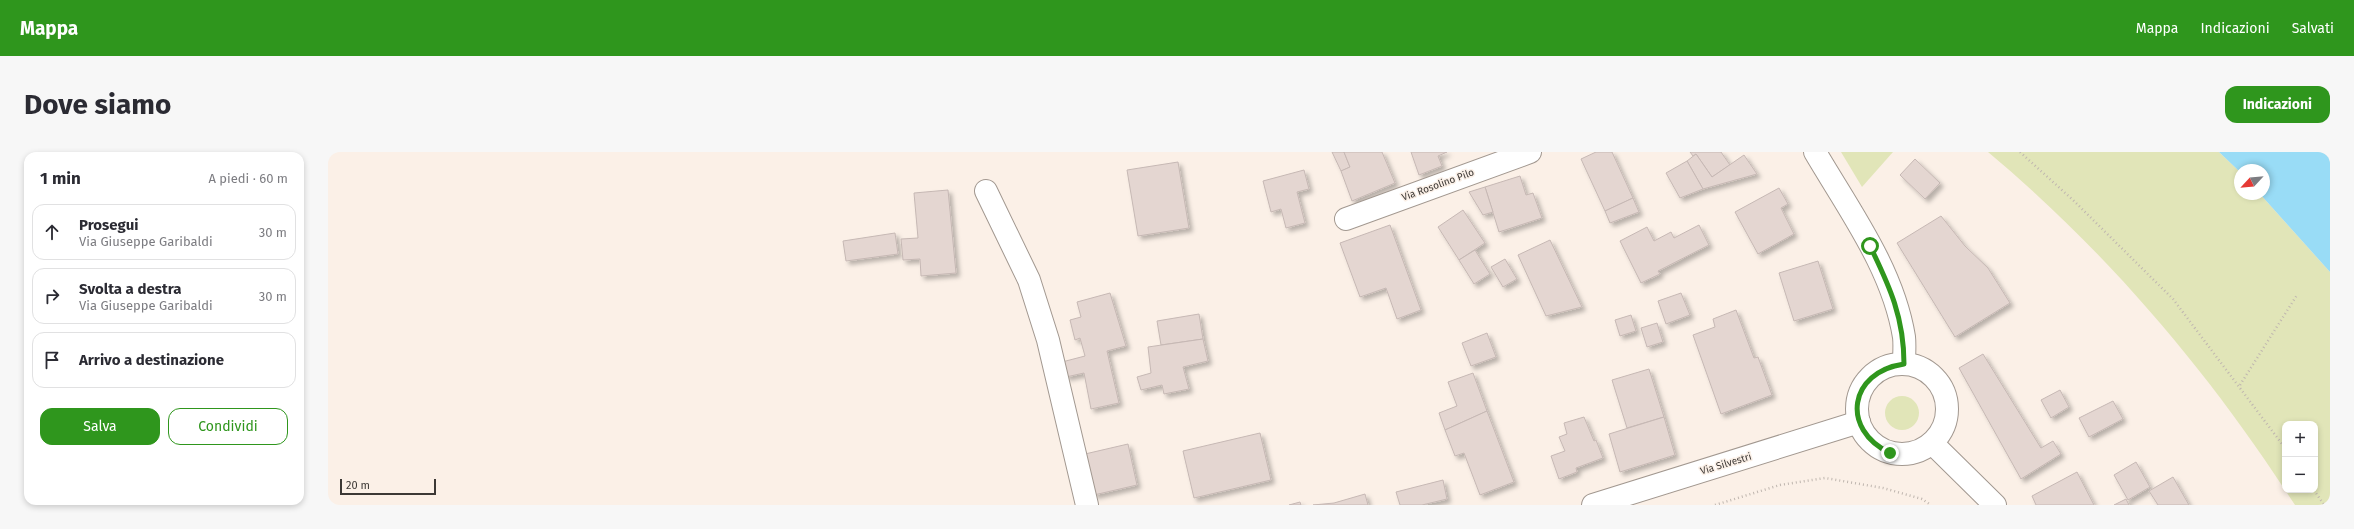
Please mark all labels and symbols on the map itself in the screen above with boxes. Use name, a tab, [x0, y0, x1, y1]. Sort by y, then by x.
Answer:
north arrow	[2234, 164, 2270, 200]
street label: Via Rosolino Pilo	[1400, 166, 1476, 204]
route start	[1861, 237, 1879, 255]
route end	[1881, 444, 1899, 462]
street label: Via Silvestri	[1699, 450, 1753, 477]
scale bar	[340, 477, 436, 496]

